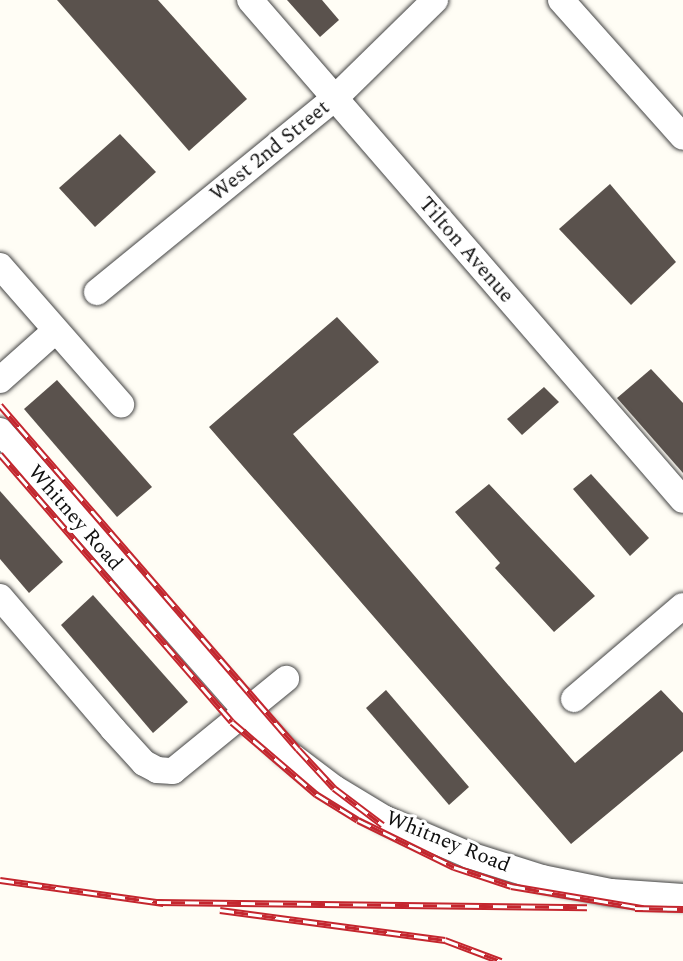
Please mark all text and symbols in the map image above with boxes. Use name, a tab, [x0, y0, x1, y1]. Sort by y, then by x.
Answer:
street label: West 2nd Street	[205, 95, 335, 207]
street label: Tilton Avenue	[413, 192, 519, 308]
street label: Whitney Road	[22, 460, 128, 576]
street label: Whitney Road	[382, 806, 514, 878]

